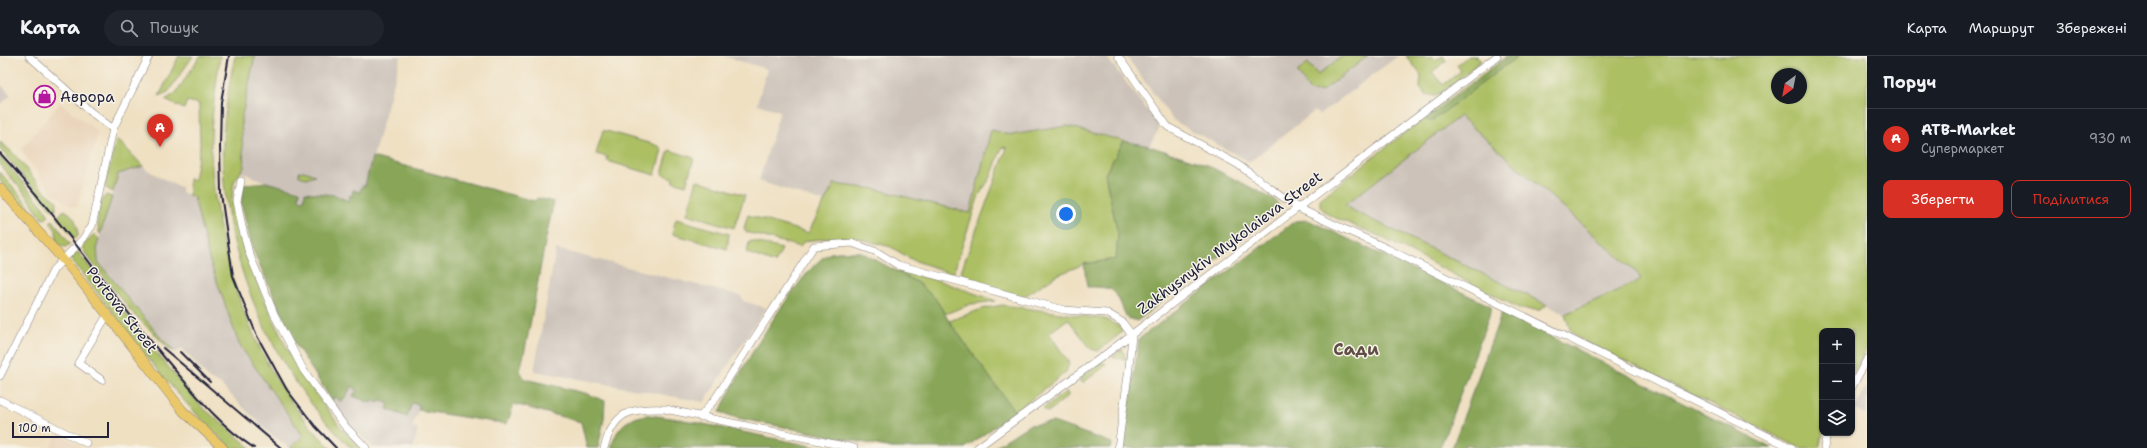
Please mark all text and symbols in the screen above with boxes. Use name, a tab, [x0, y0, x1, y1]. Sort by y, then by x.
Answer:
search box	[104, 10, 384, 46]
text: Карта	[20, 15, 80, 40]
icon: search	[118, 17, 140, 39]
text: Пошук	[150, 18, 199, 38]
text: Карта	[1907, 19, 1947, 37]
text: Маршрут	[1969, 19, 2034, 37]
text: Збережені	[2056, 19, 2127, 37]
north arrow	[1771, 68, 1807, 104]
text: Поруч	[1883, 71, 1936, 93]
shop icon: Аврора	[31, 84, 57, 110]
place label: Аврора	[60, 87, 115, 107]
pin: A	[147, 114, 173, 147]
text: ATB-Market	[1921, 120, 2016, 140]
text: A	[1891, 130, 1901, 147]
text: 930 m	[2089, 130, 2131, 147]
text: Супермаркет	[1921, 140, 2004, 157]
street label: Zakhysnykiv Mykolaieva Street	[1134, 167, 1326, 319]
button: Зберегти	[1883, 180, 2003, 218]
button: Поділитися	[2011, 180, 2131, 218]
your location	[1056, 204, 1076, 224]
street label: Portova Street	[82, 262, 162, 358]
map controls	[1819, 328, 1855, 436]
button: +	[1819, 328, 1855, 364]
district label: Сади	[1333, 338, 1379, 360]
button: −	[1819, 364, 1855, 400]
button: layers	[1819, 400, 1855, 436]
scale bar	[12, 420, 109, 439]
text: 100 m	[18, 421, 51, 436]

